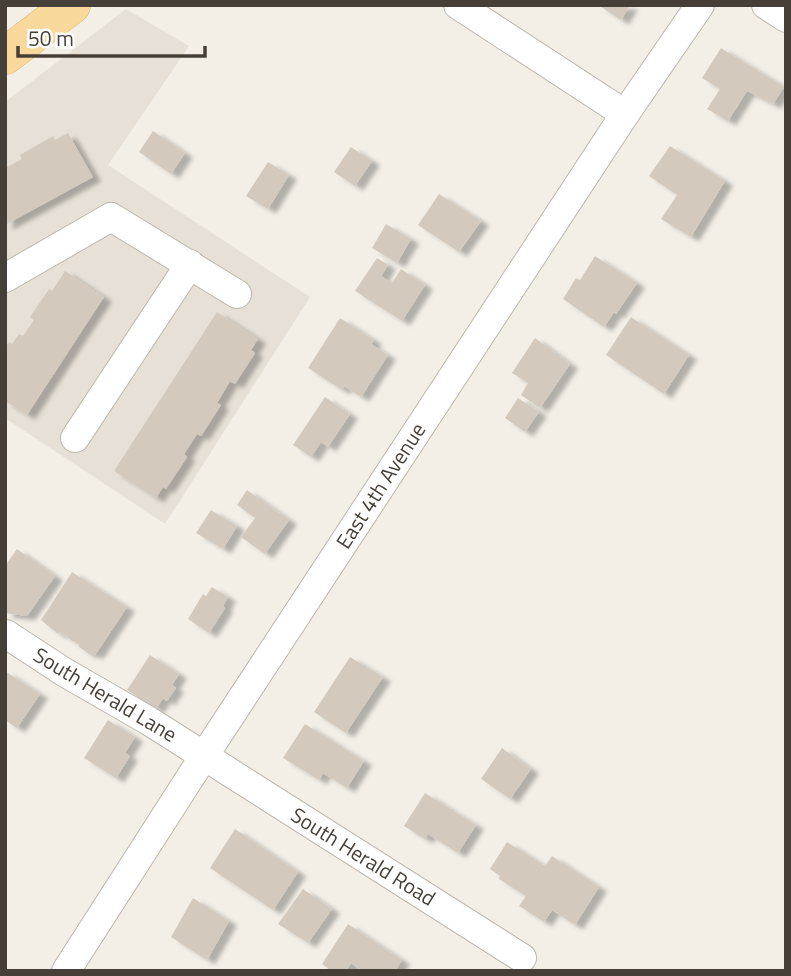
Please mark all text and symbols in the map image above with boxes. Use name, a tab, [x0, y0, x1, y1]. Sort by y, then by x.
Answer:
scale bar	[18, 14, 205, 58]
text: 50 m	[28, 22, 74, 54]
street label: East 4th Avenue	[327, 416, 433, 555]
street label: South Herald Lane	[28, 639, 183, 750]
street label: South Herald Road	[285, 799, 442, 914]

